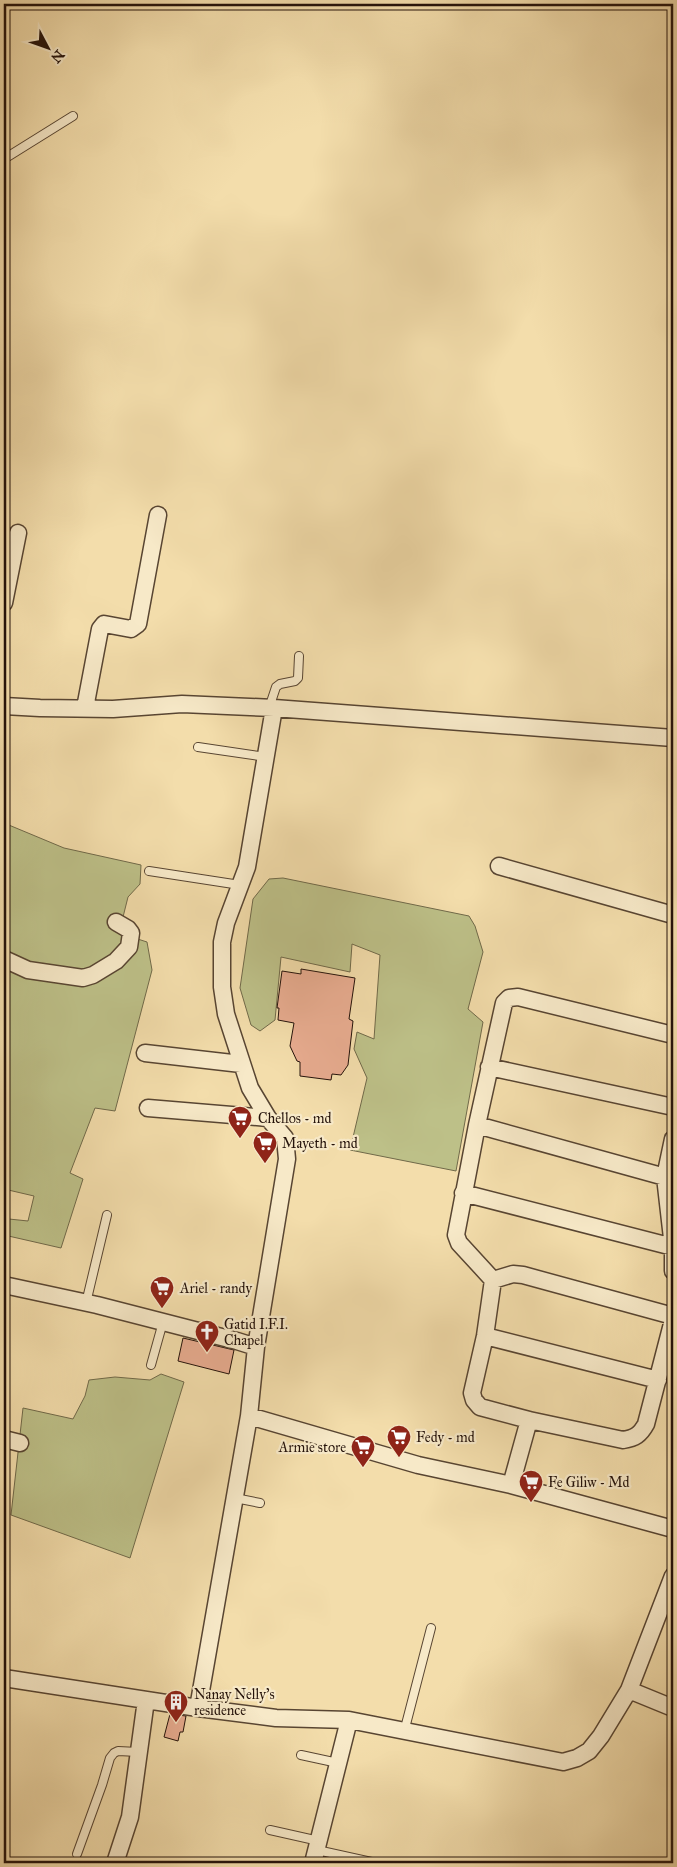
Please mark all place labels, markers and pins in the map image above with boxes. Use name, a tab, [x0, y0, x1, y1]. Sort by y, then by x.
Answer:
supermarket icon: Chellos - md	[227, 1105, 253, 1139]
place label: Chellos - md	[258, 1110, 331, 1127]
supermarket icon: Mayeth - md	[252, 1130, 278, 1164]
place label: Mayeth - md	[282, 1135, 358, 1152]
supermarket icon: Ariel - randy	[149, 1275, 175, 1309]
place label: Ariel - randy	[179, 1280, 253, 1297]
place label: Gatid I.F.I. Chapel	[224, 1316, 288, 1349]
church icon: Gatid I.F.I. Chapel	[194, 1319, 220, 1353]
supermarket icon: Fedy - md	[386, 1424, 412, 1458]
place label: Fedy - md	[416, 1429, 475, 1446]
supermarket icon: Armie store	[350, 1434, 376, 1468]
place label: Armie store	[278, 1439, 346, 1456]
supermarket icon: Fe Giliw - Md	[518, 1469, 544, 1503]
place label: Fe Giliw - Md	[548, 1474, 630, 1491]
place label: Nanay Nelly's residence	[194, 1686, 275, 1719]
building icon: Nanay Nelly's residence	[163, 1689, 189, 1723]

